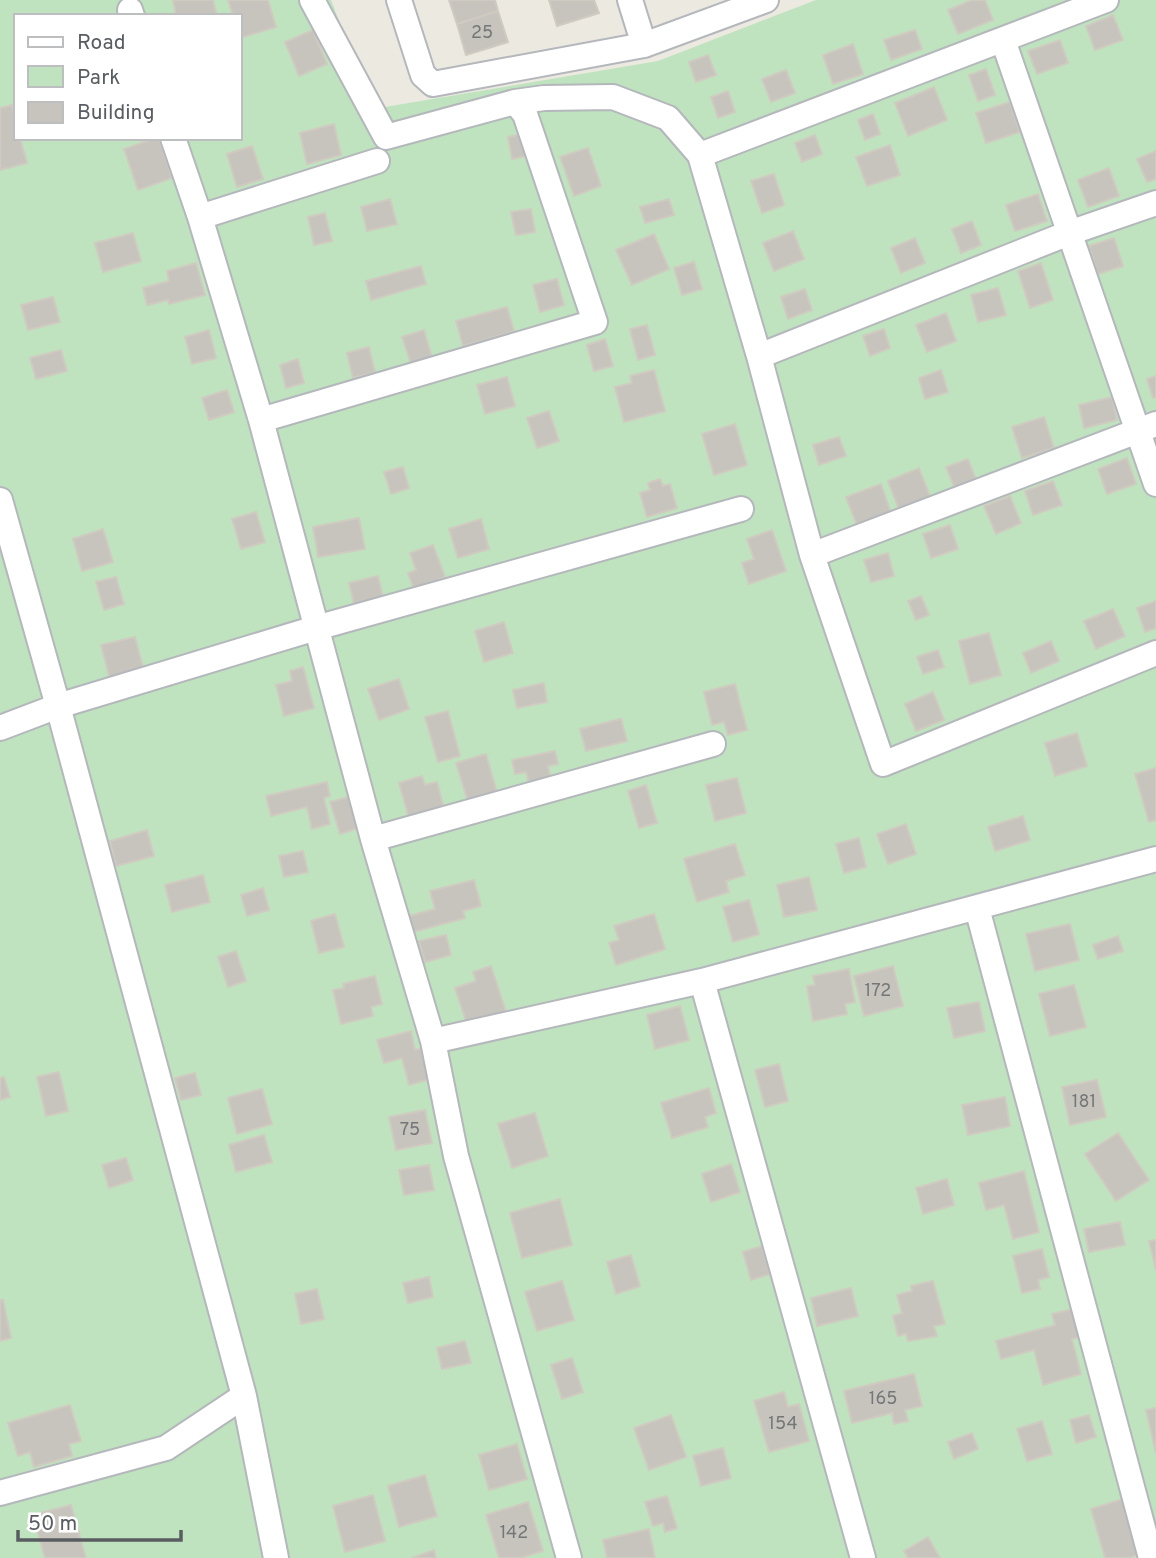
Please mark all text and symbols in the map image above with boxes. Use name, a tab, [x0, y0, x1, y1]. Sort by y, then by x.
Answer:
legend	[14, 14, 242, 140]
house number: 25	[471, 22, 493, 45]
text: Road	[77, 30, 126, 57]
text: Park	[77, 65, 120, 92]
text: Building	[77, 100, 155, 127]
house number: 172	[865, 980, 891, 1003]
house number: 181	[1072, 1091, 1096, 1114]
house number: 75	[400, 1119, 420, 1142]
house number: 165	[869, 1388, 897, 1411]
house number: 154	[768, 1413, 798, 1436]
scale bar	[18, 1498, 180, 1542]
text: 50 m	[28, 1511, 77, 1538]
house number: 142	[500, 1522, 528, 1545]

